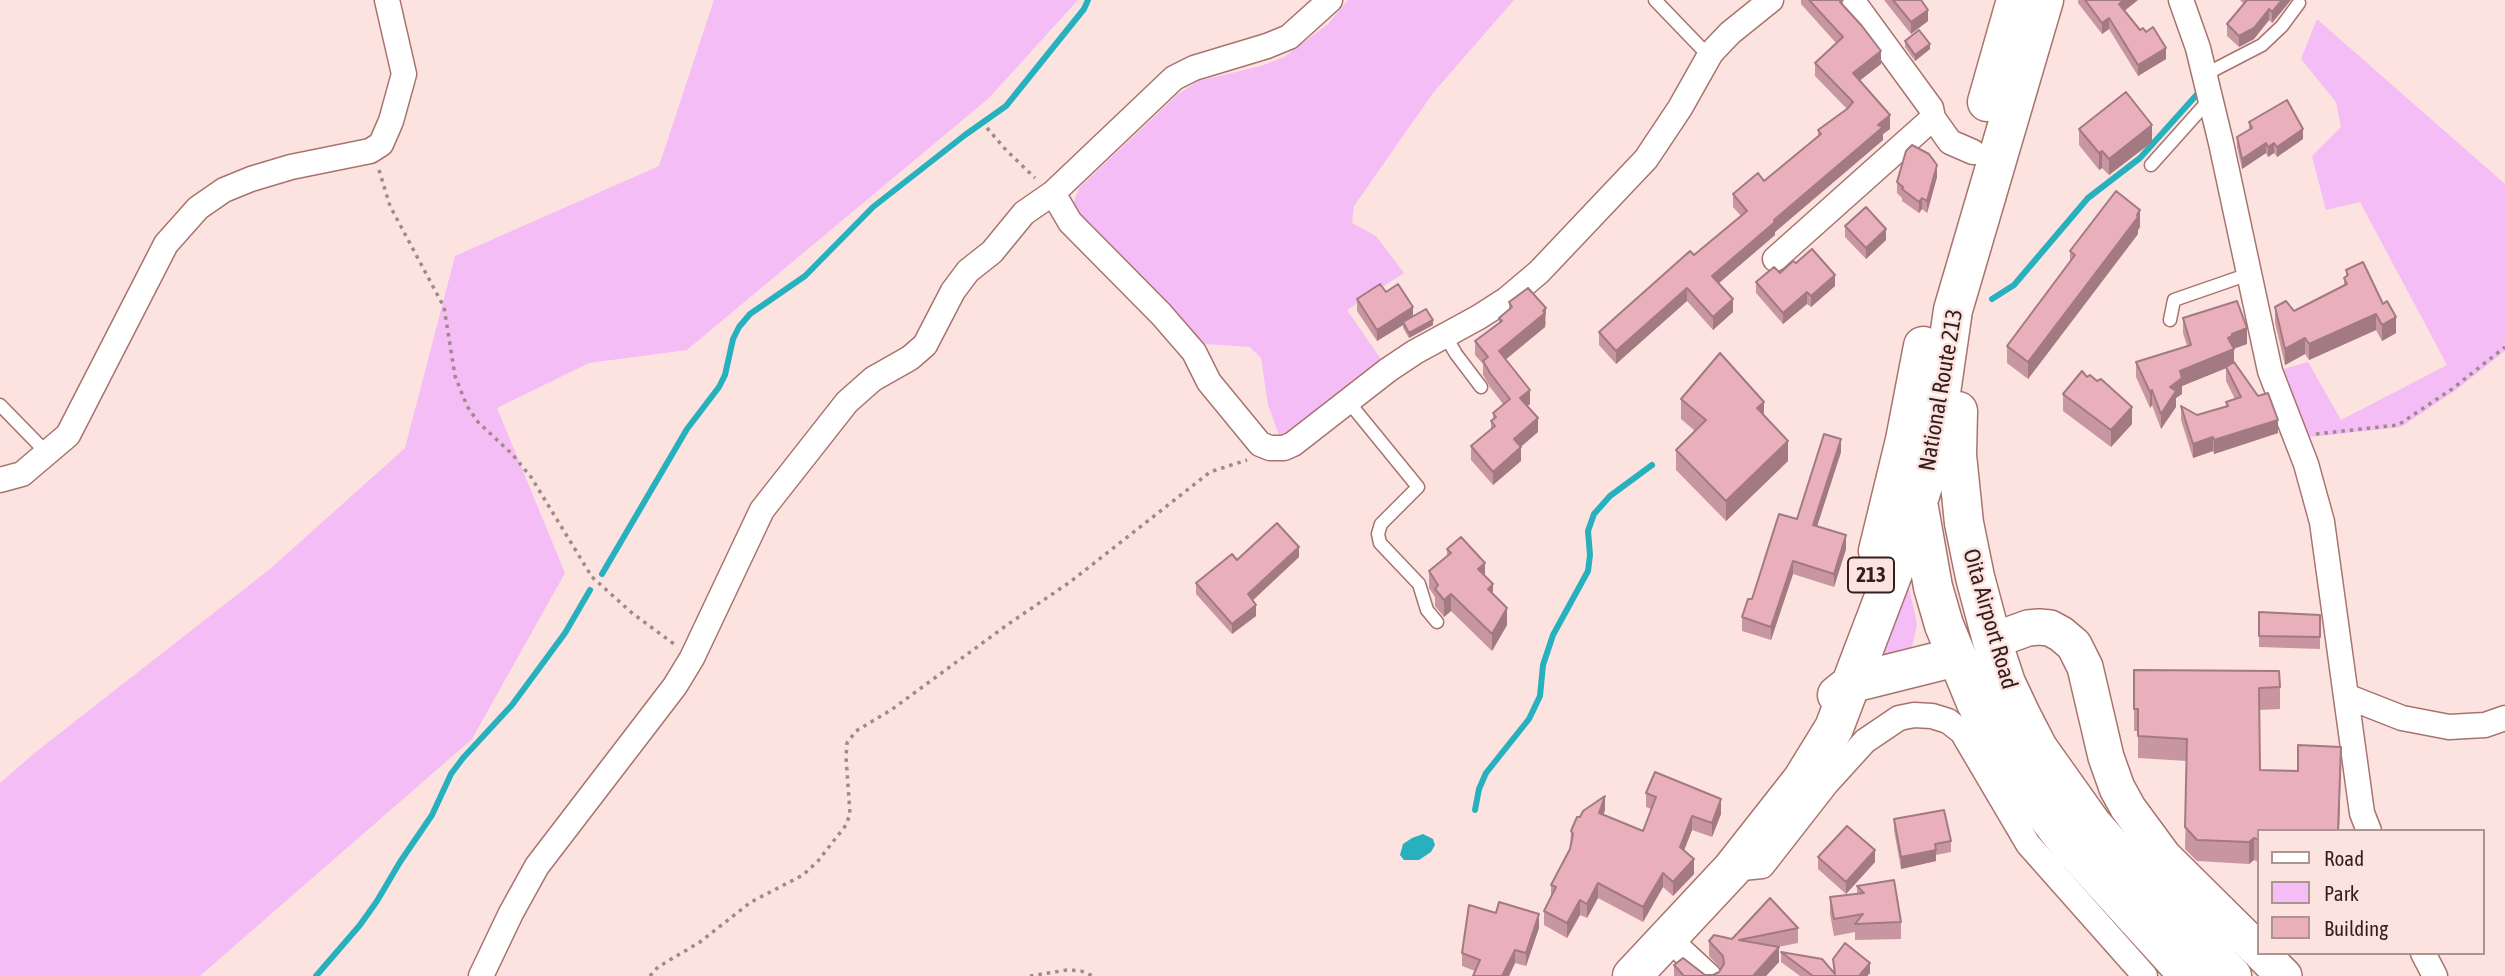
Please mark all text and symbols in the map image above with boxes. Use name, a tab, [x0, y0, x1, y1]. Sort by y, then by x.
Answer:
street label: National Route 213	[1913, 307, 1969, 473]
street label: Oita Airport Road	[1957, 546, 2023, 692]
road number: 213	[1848, 558, 1894, 592]
legend	[2256, 829, 2484, 955]
text: Road	[2324, 846, 2364, 870]
text: Park	[2324, 881, 2359, 905]
text: Building	[2324, 916, 2388, 940]

